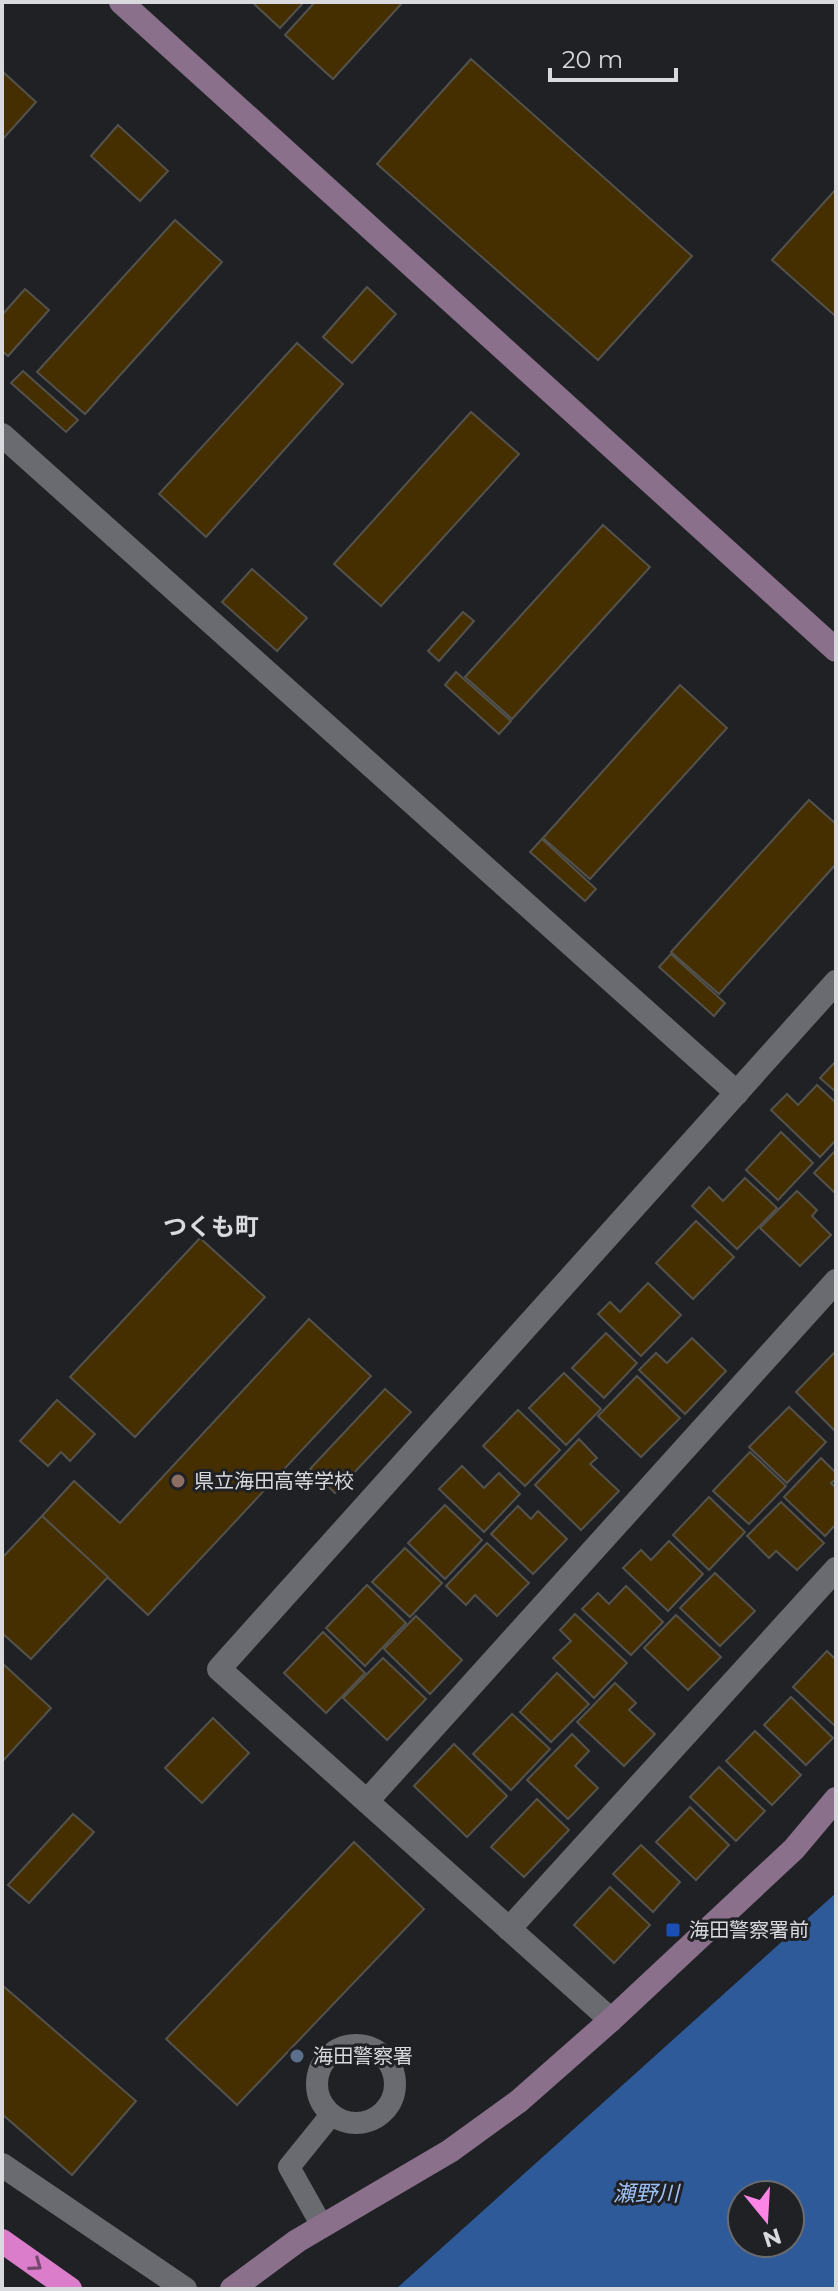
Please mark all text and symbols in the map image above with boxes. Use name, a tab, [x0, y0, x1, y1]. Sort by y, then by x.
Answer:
scale bar	[550, 32, 676, 82]
text: 20 m	[562, 45, 623, 74]
district label: つくも町	[163, 1212, 259, 1241]
place label: 県立海田高等学校	[194, 1469, 354, 1493]
marker: 県立海田高等学校	[169, 1472, 187, 1490]
place label: 海田警察署前	[689, 1918, 809, 1942]
marker: 海田警察署前	[664, 1921, 682, 1939]
place label: 海田警察署	[313, 2044, 413, 2068]
marker: 海田警察署	[288, 2047, 306, 2065]
north arrow	[726, 2179, 806, 2259]
water label: 瀬野川	[613, 2180, 681, 2207]
text: N	[759, 2222, 785, 2253]
one-way arrow	[27, 2255, 41, 2270]

